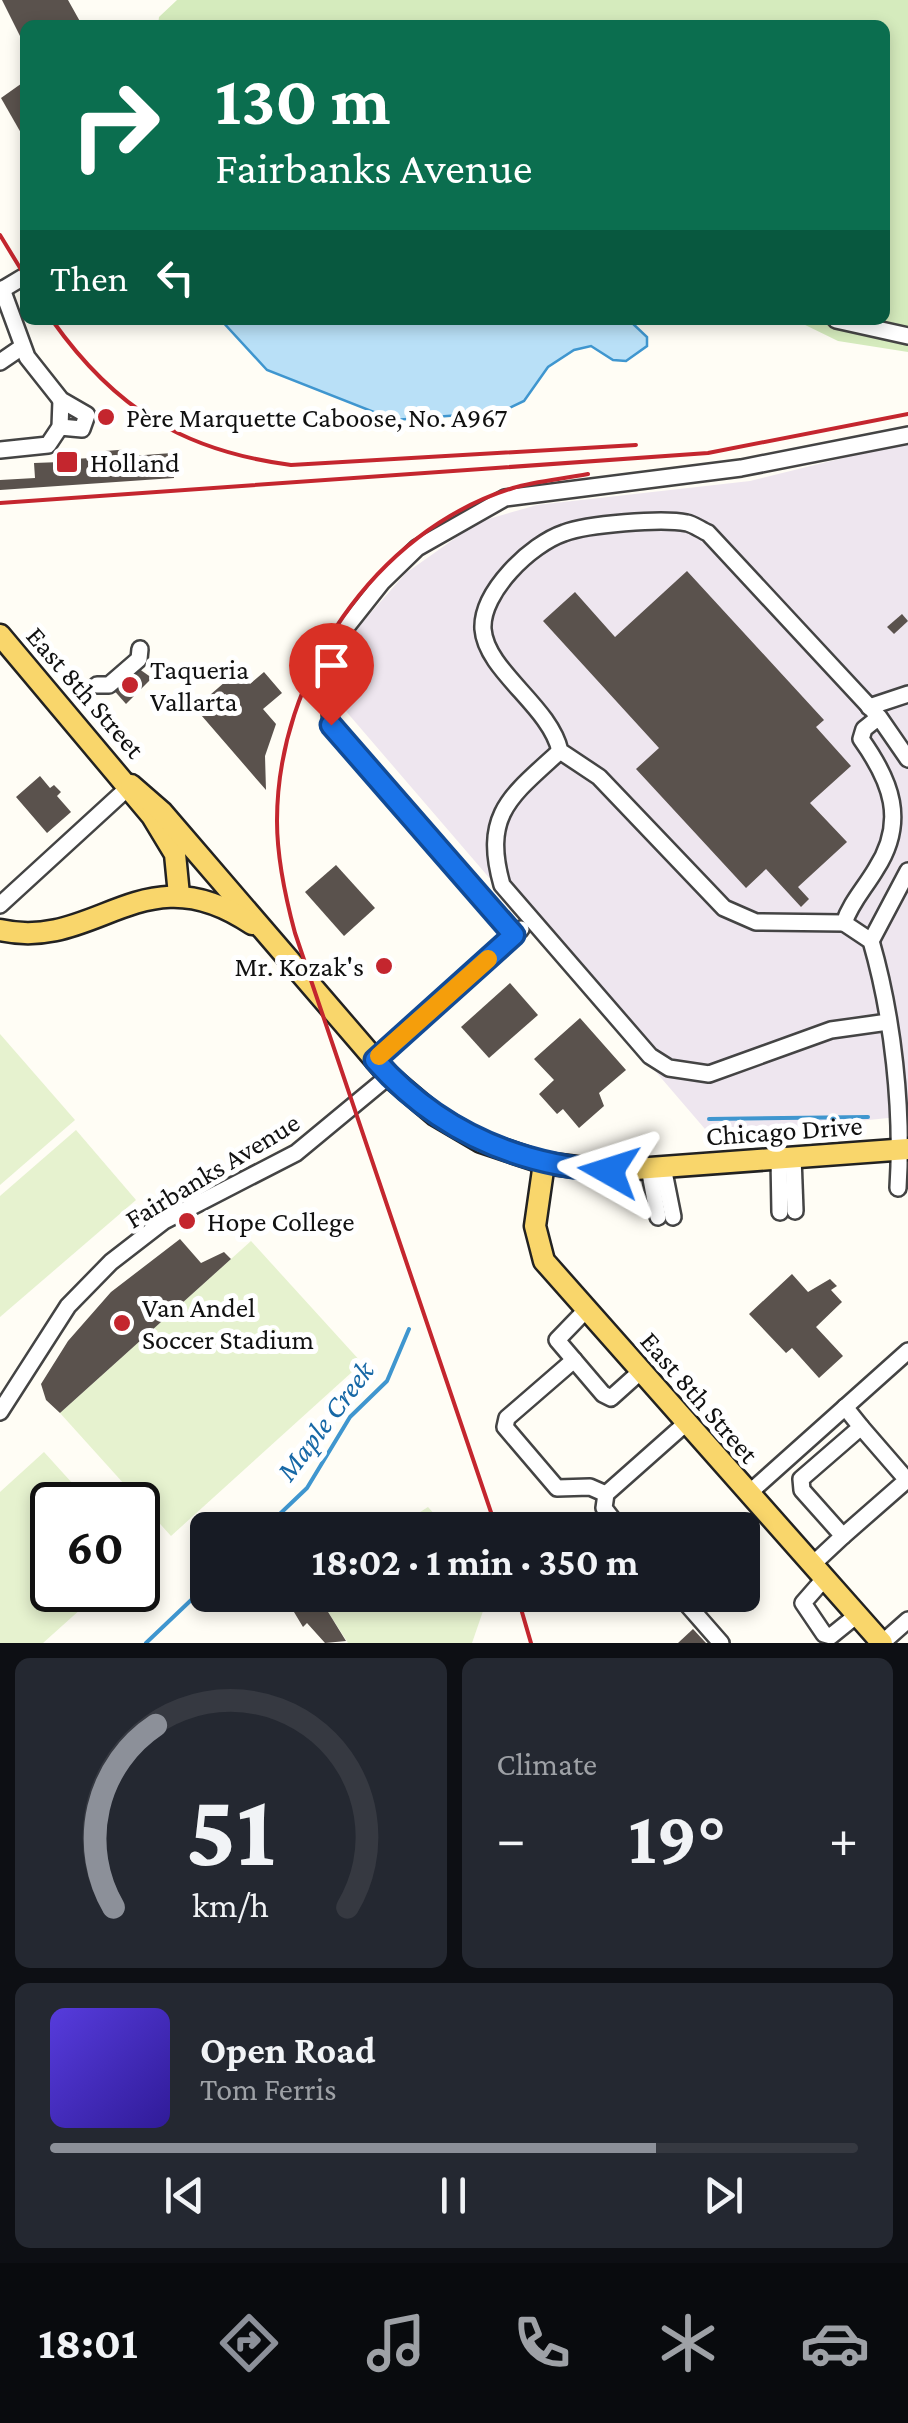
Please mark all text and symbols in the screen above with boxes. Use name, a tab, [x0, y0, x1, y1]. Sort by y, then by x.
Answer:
icon: right	[50, 60, 180, 190]
text: 130 m	[215, 61, 391, 139]
text: Fairbanks Avenue	[215, 143, 533, 193]
icon: left	[148, 250, 203, 305]
text: Then	[50, 257, 128, 299]
place label: Père Marquette Caboose, No. A967	[126, 402, 507, 433]
marker: Père Marquette Caboose, No. A967	[95, 406, 117, 428]
place label: Holland	[90, 447, 180, 478]
marker: Holland	[54, 449, 80, 475]
street label: East 8th Street	[20, 620, 152, 765]
pin	[289, 623, 374, 726]
icon: arrive	[304, 638, 359, 693]
place label: Taqueria Vallarta	[150, 654, 249, 717]
marker: Taqueria Vallarta	[119, 674, 141, 696]
place label: Mr. Kozak's	[234, 951, 364, 982]
marker: Mr. Kozak's	[373, 955, 395, 977]
street label: Fairbanks Avenue	[120, 1106, 305, 1235]
street label: Chicago Drive	[705, 1110, 863, 1151]
position arrow	[557, 1119, 661, 1223]
place label: Hope College	[207, 1206, 355, 1237]
marker: Hope College	[176, 1210, 198, 1232]
place label: Van Andel Soccer Stadium	[142, 1292, 314, 1355]
marker: Van Andel Soccer Stadium	[111, 1312, 133, 1334]
street label: East 8th Street	[634, 1325, 766, 1470]
water label: Maple Creek	[268, 1353, 382, 1488]
speed limit sign: 60	[30, 1482, 160, 1612]
text: 18:02 · 1 min · 350 m	[312, 1541, 638, 1583]
text: Climate	[497, 1746, 597, 1782]
text: 51	[186, 1772, 275, 1887]
text: 19°	[628, 1796, 726, 1879]
text: −	[497, 1808, 526, 1869]
text: +	[829, 1808, 858, 1869]
text: km/h	[192, 1885, 269, 1925]
text: Open Road	[200, 2029, 376, 2071]
text: Tom Ferris	[200, 2071, 337, 2107]
icon: previous	[157, 2168, 212, 2223]
icon: pause	[426, 2168, 481, 2223]
icon: next	[696, 2168, 751, 2223]
icon: directions	[214, 2308, 284, 2378]
icon: music	[361, 2308, 431, 2378]
icon: phone	[507, 2308, 577, 2378]
icon: climate	[653, 2308, 723, 2378]
icon: car	[800, 2308, 870, 2378]
text: 18:01	[38, 2318, 138, 2368]

